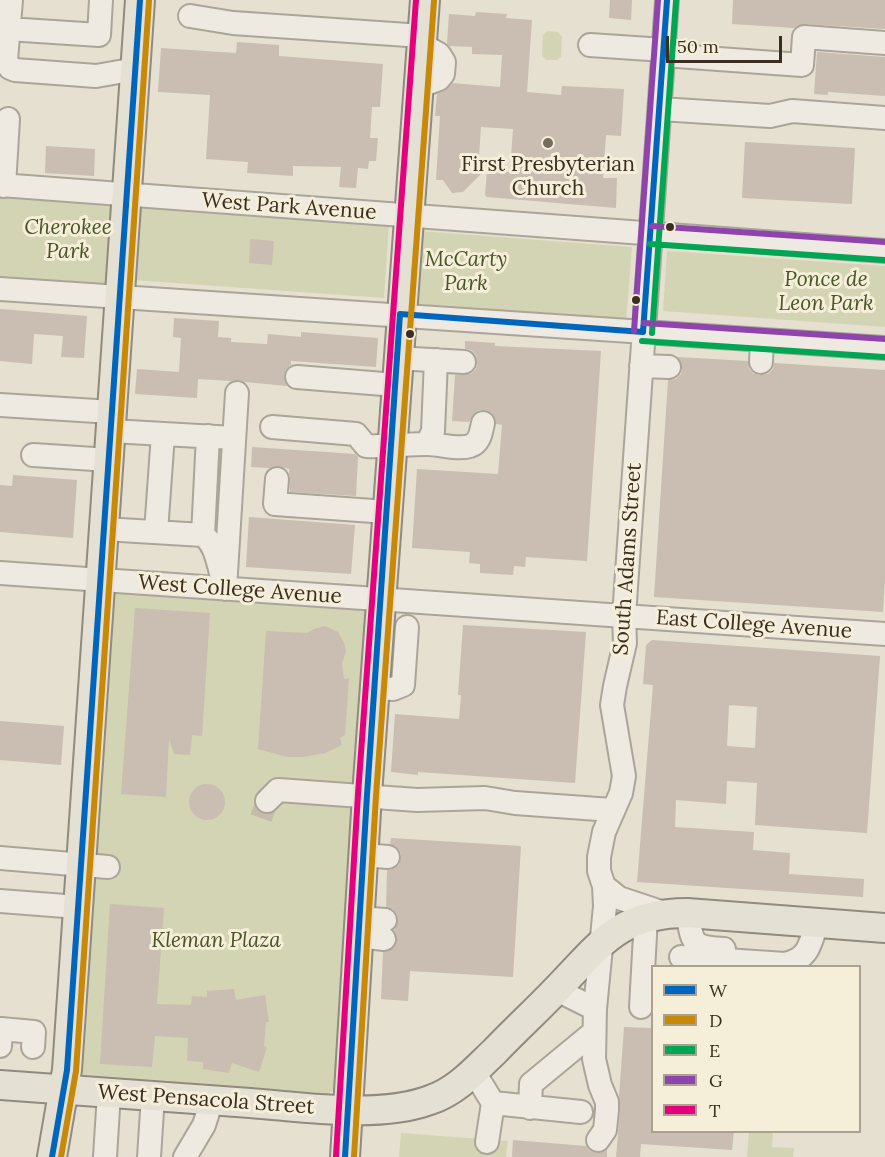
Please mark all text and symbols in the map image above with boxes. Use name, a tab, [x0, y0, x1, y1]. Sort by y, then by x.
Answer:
scale bar	[669, 24, 784, 62]
text: 50 m	[677, 35, 719, 58]
marker: First Presbyterian Church	[541, 136, 555, 150]
place label: First Presbyterian Church	[461, 152, 635, 202]
street label: West Park Avenue	[201, 188, 377, 226]
park label: Cherokee Park	[24, 215, 112, 265]
unlabelled marker	[664, 221, 676, 233]
park label: McCarty Park	[425, 247, 507, 297]
park label: Ponce de Leon Park	[778, 267, 874, 317]
unlabelled marker	[630, 294, 642, 306]
unlabelled marker	[404, 328, 416, 340]
street label: South Adams Street	[609, 462, 647, 656]
street label: West College Avenue	[137, 570, 343, 610]
street label: East College Avenue	[655, 606, 853, 644]
park label: Kleman Plaza	[151, 928, 281, 954]
legend	[651, 965, 861, 1133]
text: W	[709, 979, 727, 1002]
text: D	[709, 1009, 722, 1032]
text: E	[709, 1039, 720, 1062]
text: G	[709, 1069, 723, 1092]
street label: West Pensacola Street	[97, 1080, 315, 1120]
text: T	[709, 1099, 721, 1122]

